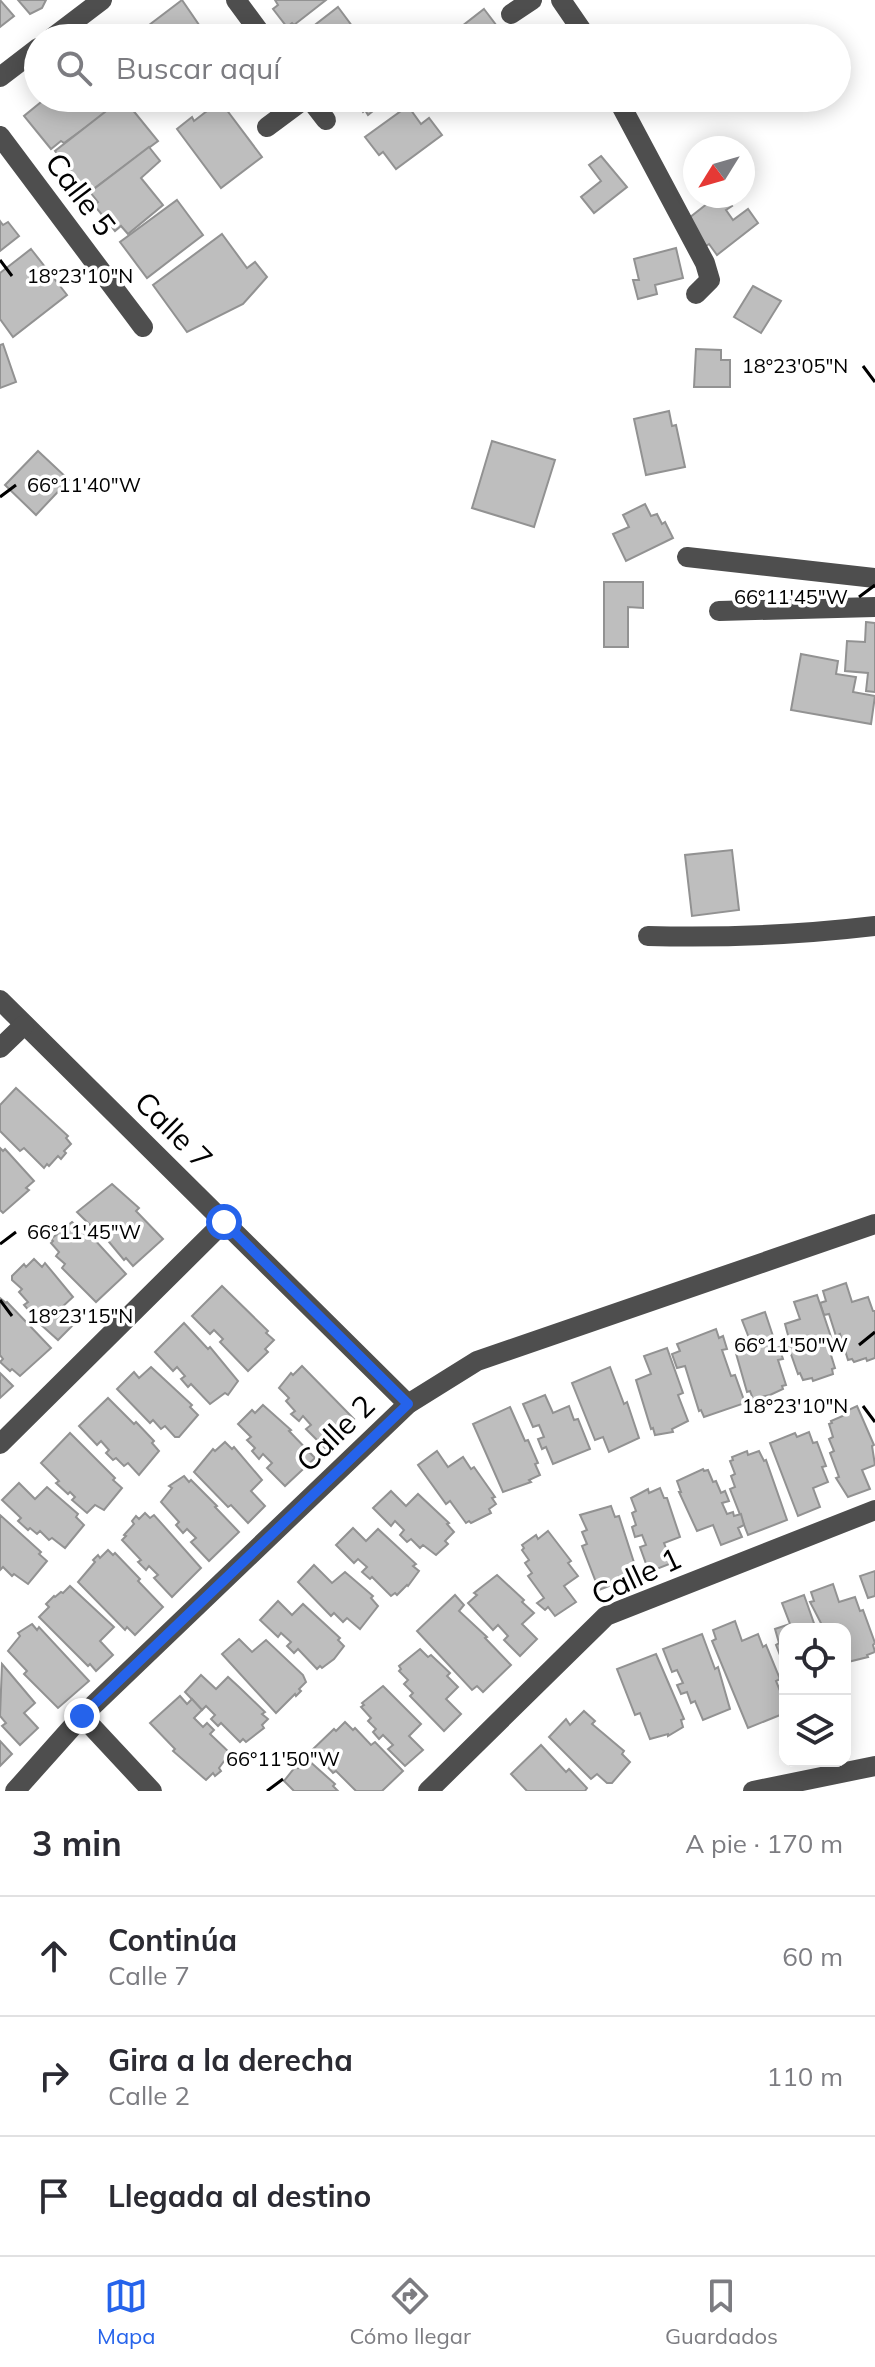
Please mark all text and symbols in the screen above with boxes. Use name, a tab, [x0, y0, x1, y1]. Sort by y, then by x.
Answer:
search box	[24, 24, 851, 112]
icon: search	[52, 46, 96, 90]
text: Buscar aquí	[116, 49, 281, 87]
north arrow	[683, 136, 755, 208]
street label: Calle 5	[37, 145, 125, 243]
text: 18°23'10"N	[27, 263, 133, 288]
text: 18°23'05"N	[742, 353, 848, 378]
text: 66°11'40"W	[27, 472, 141, 497]
text: 66°11'45"W	[734, 584, 848, 609]
street label: Calle 7	[127, 1083, 221, 1177]
route start	[206, 1204, 242, 1240]
text: 66°11'45"W	[27, 1219, 141, 1244]
text: 18°23'15"N	[27, 1303, 133, 1328]
text: 66°11'50"W	[734, 1332, 848, 1357]
street label: Calle 2	[288, 1387, 382, 1479]
text: 18°23'10"N	[742, 1393, 848, 1418]
street label: Calle 1	[585, 1539, 687, 1613]
map controls	[779, 1623, 851, 1767]
button: locate	[779, 1623, 851, 1695]
button: layers	[779, 1695, 851, 1767]
route end	[64, 1698, 100, 1734]
text: 66°11'50"W	[226, 1746, 340, 1771]
text: 3 min	[32, 1822, 122, 1865]
text: A pie · 170 m	[685, 1827, 843, 1860]
text: Continúa	[108, 1921, 237, 1959]
icon: ahead	[32, 1934, 76, 1978]
text: 60 m	[782, 1940, 843, 1973]
text: Calle 7	[108, 1959, 190, 1992]
text: Gira a la derecha	[108, 2041, 353, 2079]
icon: right	[32, 2054, 76, 2098]
text: 110 m	[767, 2060, 843, 2093]
text: Calle 2	[108, 2079, 190, 2112]
icon: arrive	[32, 2174, 76, 2218]
text: Llegada al destino	[108, 2177, 371, 2215]
tab: Mapa	[97, 2274, 156, 2350]
tab: Cómo llegar	[350, 2274, 471, 2350]
tab: Guardados	[665, 2274, 778, 2350]

